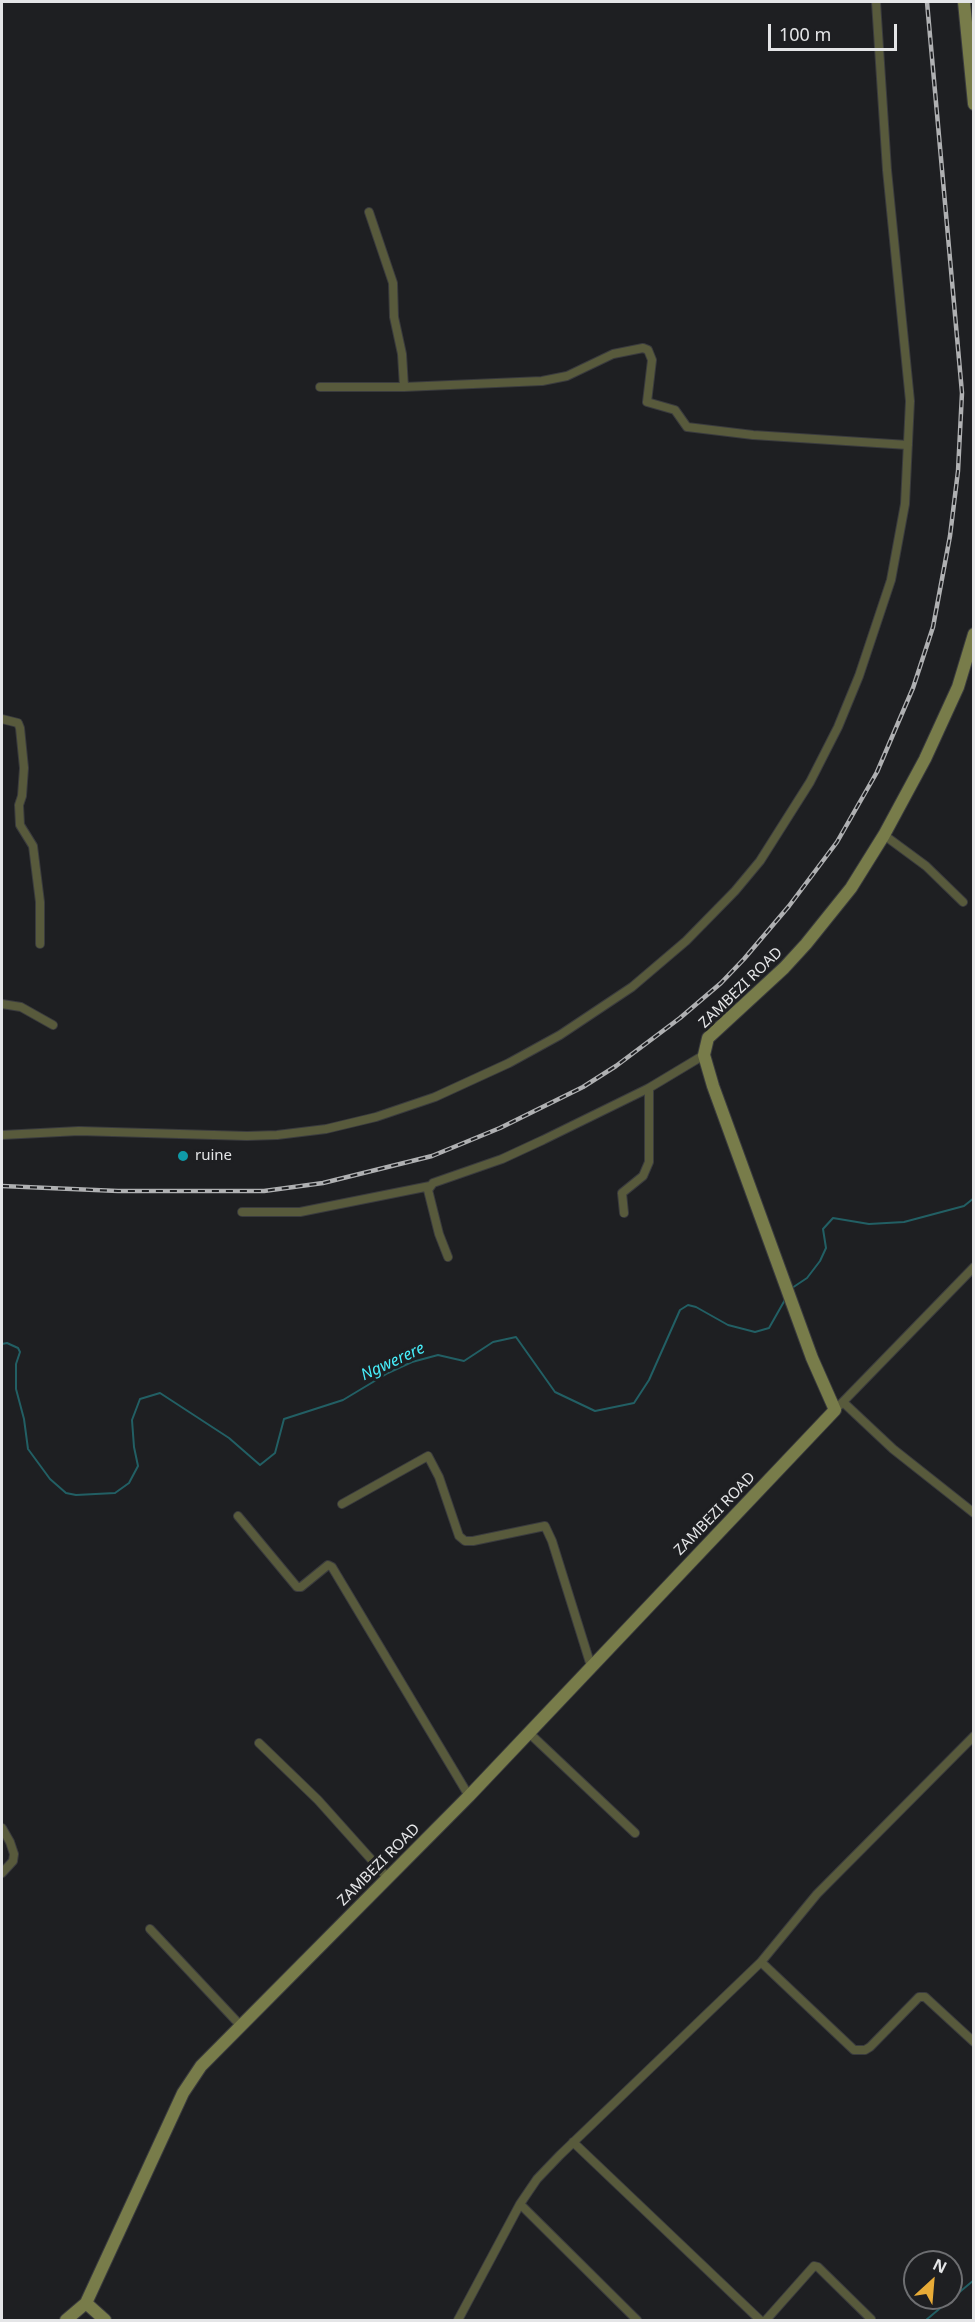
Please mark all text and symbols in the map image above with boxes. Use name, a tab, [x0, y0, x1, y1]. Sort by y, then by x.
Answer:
scale bar	[771, 12, 900, 50]
text: 100 m	[779, 22, 831, 46]
street label: ZAMBEZI ROAD	[696, 944, 786, 1032]
place label: ruine	[195, 1147, 232, 1165]
marker: ruine	[176, 1149, 190, 1163]
water label: Ngwerere	[358, 1339, 428, 1385]
street label: ZAMBEZI ROAD	[671, 1469, 759, 1559]
street label: ZAMBEZI ROAD	[334, 1820, 424, 1910]
north arrow	[903, 2250, 963, 2310]
text: N	[929, 2253, 951, 2278]

